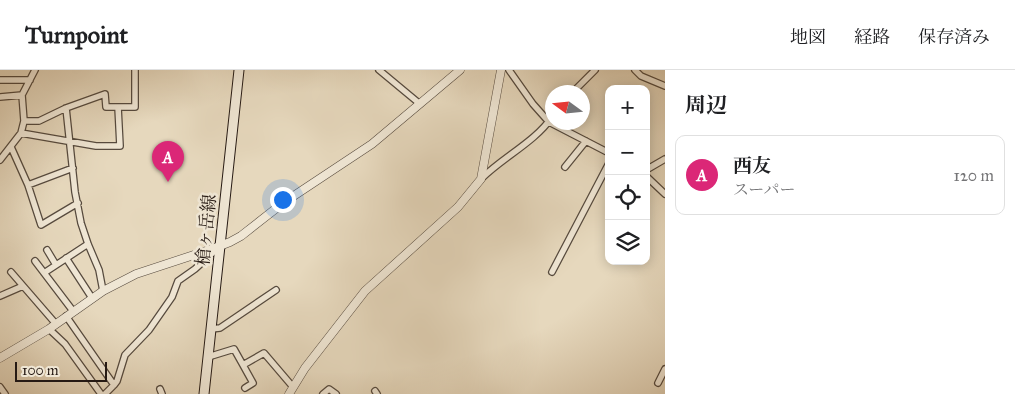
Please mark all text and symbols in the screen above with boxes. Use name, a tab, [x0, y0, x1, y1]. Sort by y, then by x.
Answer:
text: Turnpoint	[25, 20, 128, 50]
text: 地図	[790, 26, 826, 48]
text: 経路	[854, 26, 890, 48]
text: 保存済み	[918, 26, 990, 48]
north arrow	[545, 85, 590, 130]
map controls	[605, 85, 650, 265]
button: +	[605, 85, 650, 130]
text: 周辺	[685, 92, 727, 118]
button: −	[605, 130, 650, 175]
pin: A	[152, 141, 184, 182]
text: 西友	[733, 154, 771, 177]
text: A	[697, 166, 707, 185]
text: 120 m	[954, 166, 994, 185]
button: locate	[605, 175, 650, 220]
text: スーパー	[733, 180, 795, 199]
your location	[270, 187, 296, 213]
street label: 槍ヶ岳線	[191, 193, 221, 267]
button: layers	[605, 220, 650, 265]
scale bar	[15, 359, 108, 382]
text: 100 m	[22, 362, 59, 379]

